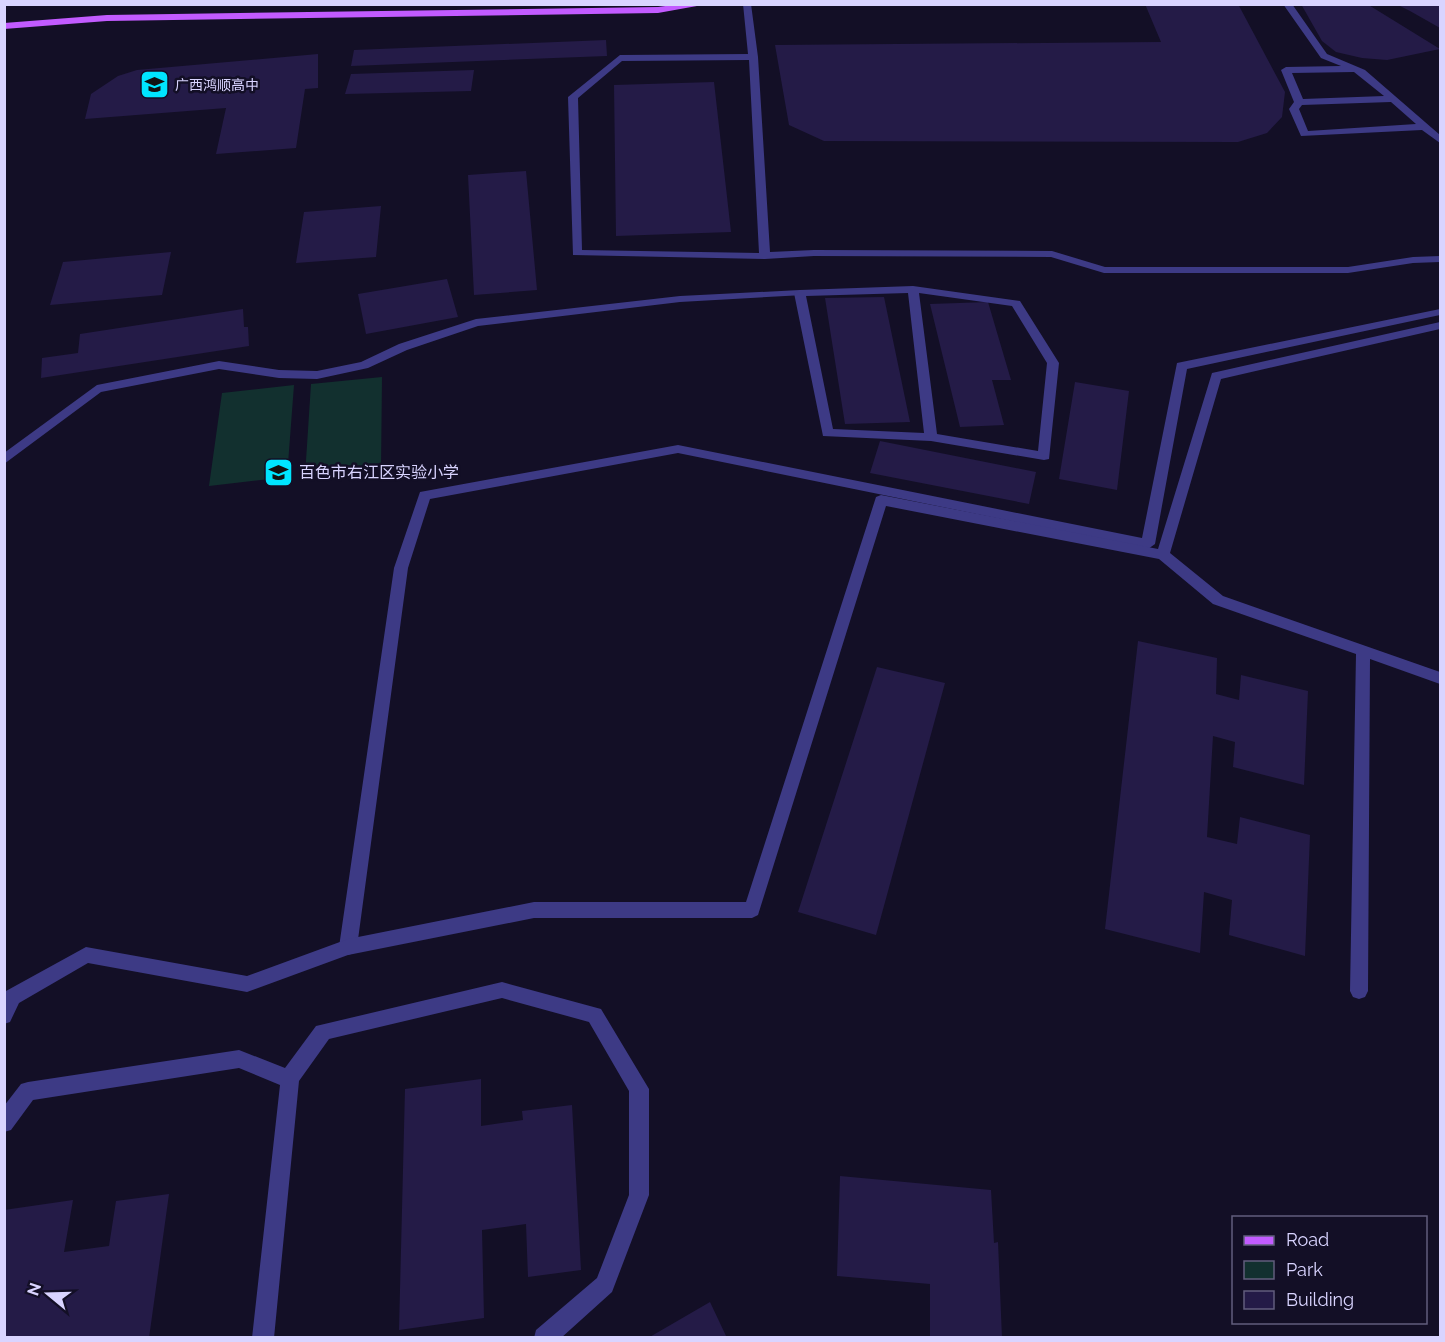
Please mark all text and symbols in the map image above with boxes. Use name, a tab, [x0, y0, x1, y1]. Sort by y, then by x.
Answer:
school or university icon: 广西鸿顺高中	[138, 69, 170, 101]
place label: 广西鸿顺高中	[175, 77, 259, 93]
school or university icon: 百色市右江区实验小学	[262, 456, 294, 488]
place label: 百色市右江区实验小学	[299, 463, 459, 482]
legend	[1232, 1216, 1427, 1324]
text: Road	[1286, 1229, 1329, 1250]
text: Park	[1286, 1259, 1323, 1280]
north arrow	[18, 1264, 78, 1324]
text: N	[23, 1280, 45, 1298]
text: Building	[1286, 1289, 1354, 1310]

